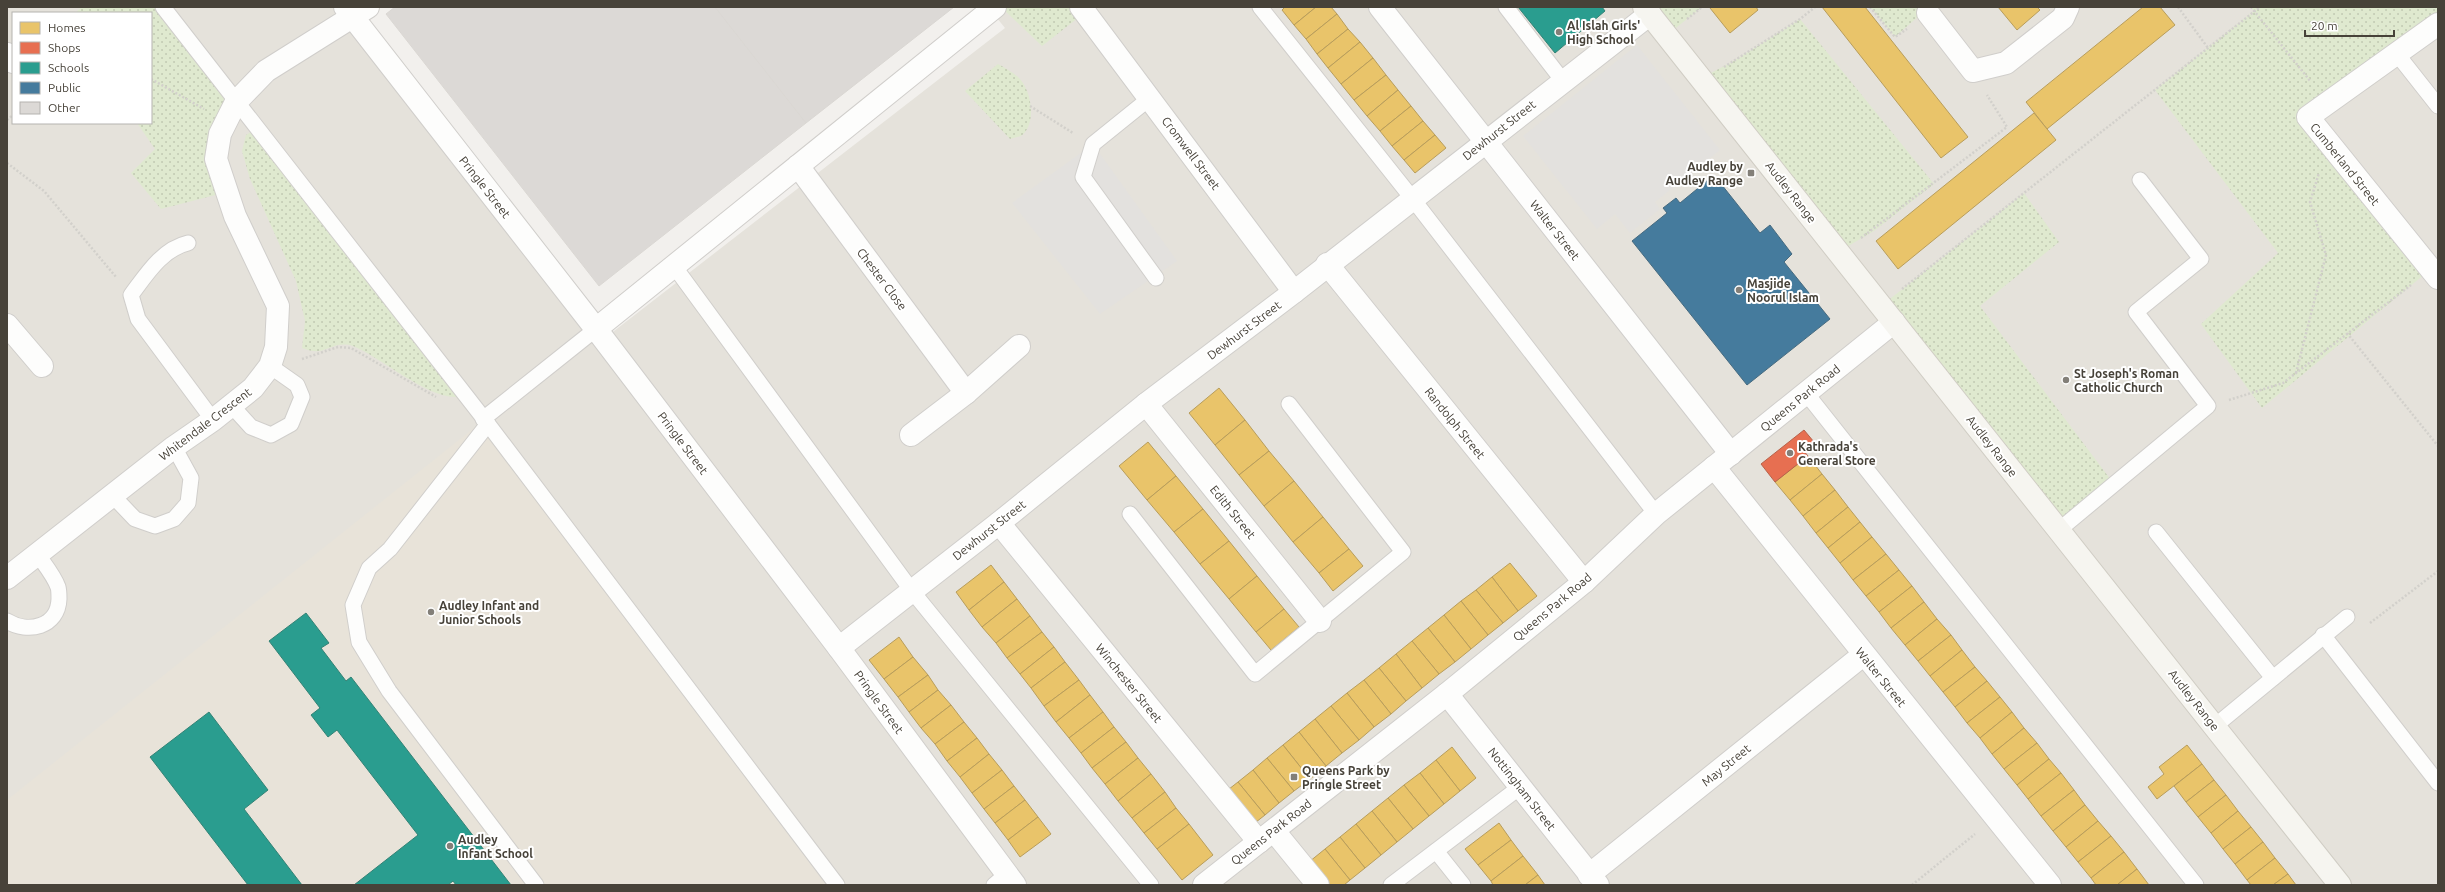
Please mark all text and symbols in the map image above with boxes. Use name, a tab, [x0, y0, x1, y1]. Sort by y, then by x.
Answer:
legend	[12, 12, 152, 124]
scale bar	[2305, 12, 2394, 38]
place label: Al Islah Girls' High School	[1567, 19, 1640, 46]
text: 20 m	[2311, 19, 2338, 32]
text: Homes	[48, 21, 86, 34]
marker: Al Islah Girls' High School	[1554, 27, 1564, 37]
text: Shops	[48, 41, 80, 54]
text: Schools	[48, 61, 89, 74]
text: Public	[48, 81, 81, 94]
street label: Dewhurst Street	[1460, 97, 1538, 162]
text: Other	[48, 101, 81, 114]
street label: Cromwell Street	[1159, 114, 1223, 192]
street label: Cumberland Street	[2308, 120, 2382, 208]
street label: Pringle Street	[457, 154, 513, 221]
street label: Audley Range	[1763, 159, 1819, 225]
place label: Audley by Audley Range	[1665, 160, 1744, 187]
marker: Audley by Audley Range	[1746, 168, 1756, 178]
street label: Walter Street	[1528, 198, 1583, 263]
street label: Chester Close	[855, 246, 909, 312]
place label: Masjide Noorul Islam	[1747, 277, 1819, 304]
marker: Masjide Noorul Islam	[1734, 285, 1744, 295]
street label: Dewhurst Street	[1205, 298, 1284, 362]
street label: Queens Park Road	[1758, 362, 1842, 434]
place label: St Joseph's Roman Catholic Church	[2074, 367, 2179, 394]
marker: St Joseph's Roman Catholic Church	[2061, 375, 2071, 385]
street label: Whitendale Crescent	[156, 385, 254, 463]
street label: Randolph Street	[1422, 385, 1488, 461]
street label: Pringle Street	[655, 409, 711, 477]
street label: Audley Range	[1964, 413, 2020, 479]
place label: Kathrada's General Store	[1798, 440, 1876, 467]
marker: Kathrada's General Store	[1785, 448, 1795, 458]
street label: Edith Street	[1208, 483, 1258, 541]
street label: Dewhurst Street	[950, 497, 1028, 562]
street label: Queens Park Road	[1510, 570, 1594, 644]
place label: Audley Infant and Junior Schools	[439, 599, 539, 626]
marker: Audley Infant and Junior Schools	[426, 607, 436, 617]
street label: Winchester Street	[1093, 641, 1165, 725]
street label: Walter Street	[1853, 645, 1909, 709]
street label: Audley Range	[2166, 667, 2222, 733]
street label: Pringle Street	[852, 668, 906, 736]
street label: May Street	[1699, 741, 1753, 788]
street label: Nottingham Street	[1486, 745, 1558, 833]
place label: Queens Park by Pringle Street	[1302, 764, 1390, 791]
marker: Queens Park by Pringle Street	[1289, 772, 1299, 782]
street label: Queens Park Road	[1228, 797, 1314, 867]
place label: Audley Infant School	[458, 833, 533, 860]
marker: Audley Infant School	[445, 841, 455, 851]

